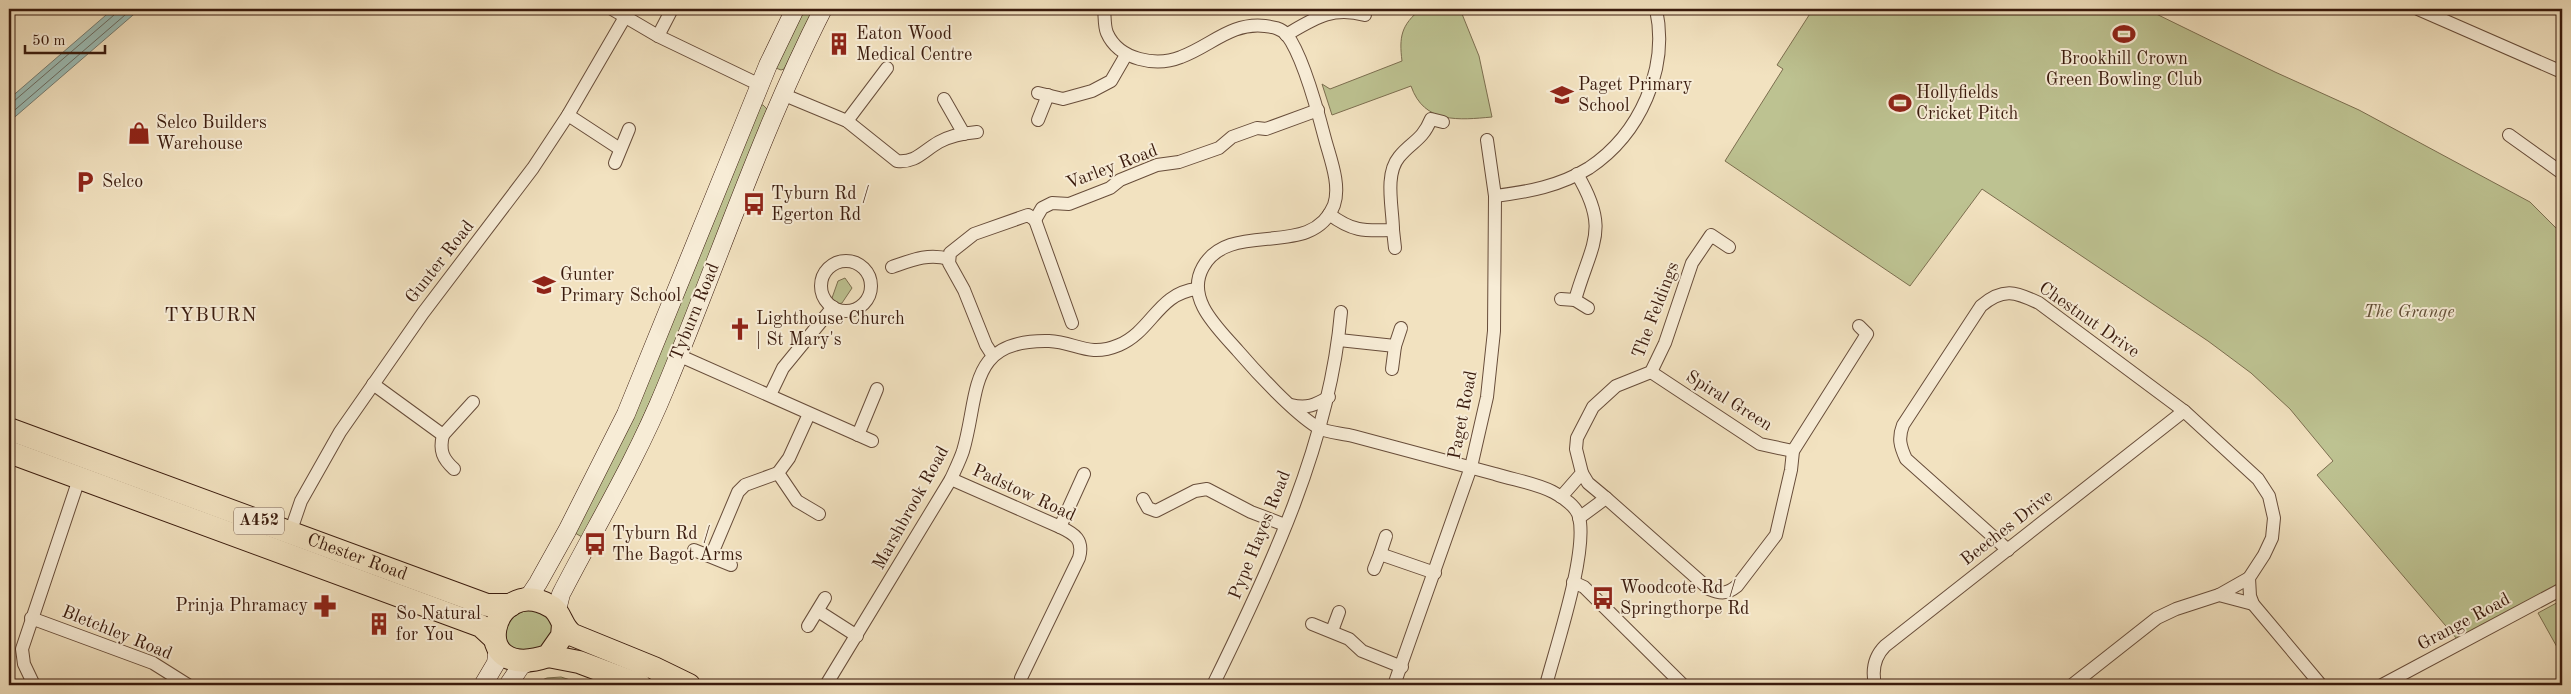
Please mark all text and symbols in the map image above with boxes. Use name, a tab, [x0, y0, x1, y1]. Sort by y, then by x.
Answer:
sports icon: Brookhill Crown Green Bowling Club	[2111, 21, 2137, 47]
scale bar	[25, 22, 105, 54]
place label: Eaton Wood Medical Centre	[856, 25, 972, 64]
building icon: Eaton Wood Medical Centre	[826, 31, 852, 57]
text: 50 m	[32, 34, 66, 49]
place label: Brookhill Crown Green Bowling Club	[2046, 50, 2202, 89]
place label: Paget Primary School	[1578, 76, 1693, 115]
school or university icon: Paget Primary School	[1549, 82, 1575, 108]
place label: Hollyfields Cricket Pitch	[1916, 84, 2018, 123]
sports icon: Hollyfields Cricket Pitch	[1887, 90, 1913, 116]
place label: Selco Builders Warehouse	[156, 114, 267, 153]
shop icon: Selco Builders Warehouse	[126, 120, 152, 146]
street label: Varley Road	[1064, 141, 1160, 193]
parking icon: Selco	[72, 169, 98, 195]
place label: Selco	[102, 173, 143, 191]
place label: Tyburn Rd / Egerton Rd	[771, 185, 870, 224]
bus stop icon: Tyburn Rd / Egerton Rd	[741, 191, 767, 217]
street label: Gunter Road	[402, 217, 478, 307]
street label: The Feldings	[1629, 259, 1683, 361]
street label: Tyburn Road	[667, 261, 723, 363]
place label: Gunter Primary School	[560, 266, 681, 305]
school or university icon: Gunter Primary School	[531, 272, 557, 298]
street label: Chestnut Drive	[2035, 279, 2143, 361]
park label: The Grange	[2363, 303, 2455, 321]
district label: TYBURN	[164, 306, 258, 326]
place label: Lighthouse Church | St Mary's	[756, 310, 905, 349]
church icon: Lighthouse Church | St Mary's	[727, 316, 753, 342]
street label: Spiral Green	[1683, 367, 1776, 435]
street label: Paget Road	[1446, 369, 1480, 461]
street label: Marshbrook Road	[870, 443, 952, 573]
street label: Padstow Road	[970, 461, 1078, 525]
street label: Pype Hayes Road	[1226, 468, 1294, 602]
street label: Beeches Drive	[1958, 487, 2056, 569]
road number: A452	[234, 508, 284, 534]
place label: Tyburn Rd / The Bagot Arms	[612, 525, 743, 564]
street label: Chester Road	[305, 531, 410, 584]
bus stop icon: Tyburn Rd / The Bagot Arms	[582, 531, 608, 557]
place label: Woodcote Rd / Springthorpe Rd	[1620, 579, 1750, 618]
bus stop icon: Woodcote Rd / Springthorpe Rd	[1590, 585, 1616, 611]
street label: Grange Road	[2415, 590, 2513, 654]
pharmacy icon: Prinja Phramacy	[312, 593, 338, 619]
place label: Prinja Phramacy	[175, 597, 308, 615]
street label: Bletchley Road	[59, 603, 175, 663]
place label: So Natural for You	[396, 605, 481, 644]
building icon: So Natural for You	[366, 611, 392, 637]

